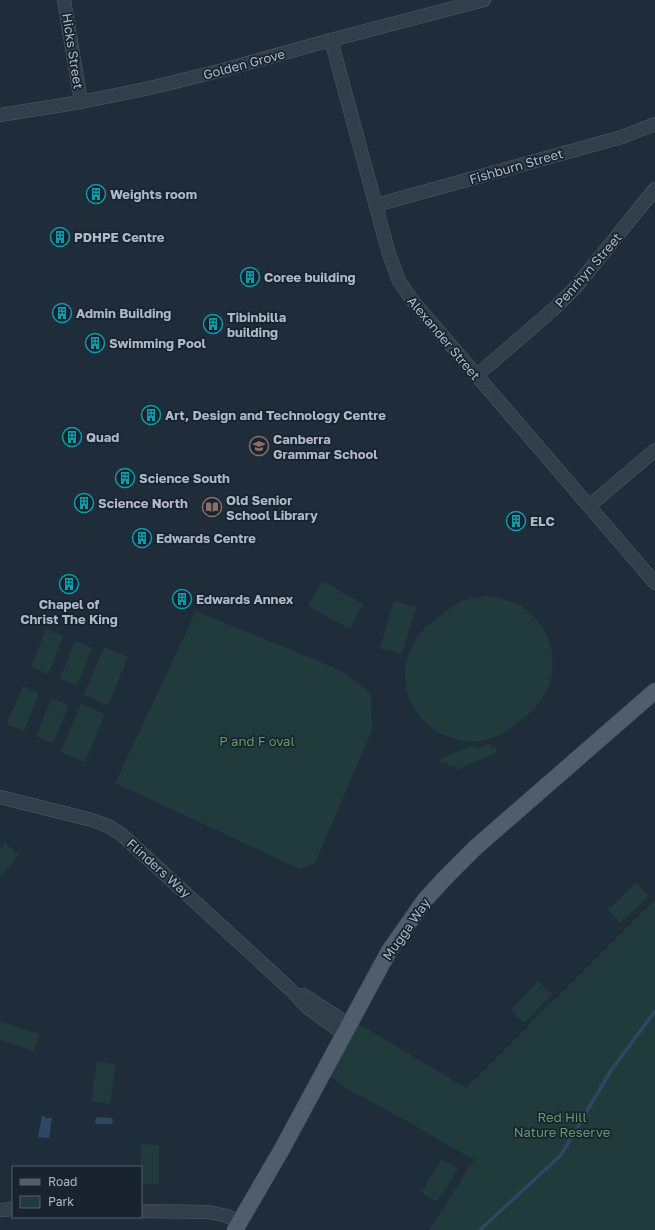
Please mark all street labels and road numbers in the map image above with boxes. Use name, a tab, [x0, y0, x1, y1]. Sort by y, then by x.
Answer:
street label: Hicks Street	[59, 12, 87, 90]
street label: Golden Grove	[201, 45, 287, 83]
street label: Fishburn Street	[467, 145, 565, 187]
street label: Penrhyn Street	[551, 229, 625, 311]
street label: Alexander Street	[404, 293, 484, 383]
street label: Flinders Way	[124, 835, 195, 901]
street label: Mugga Way	[379, 894, 434, 963]

